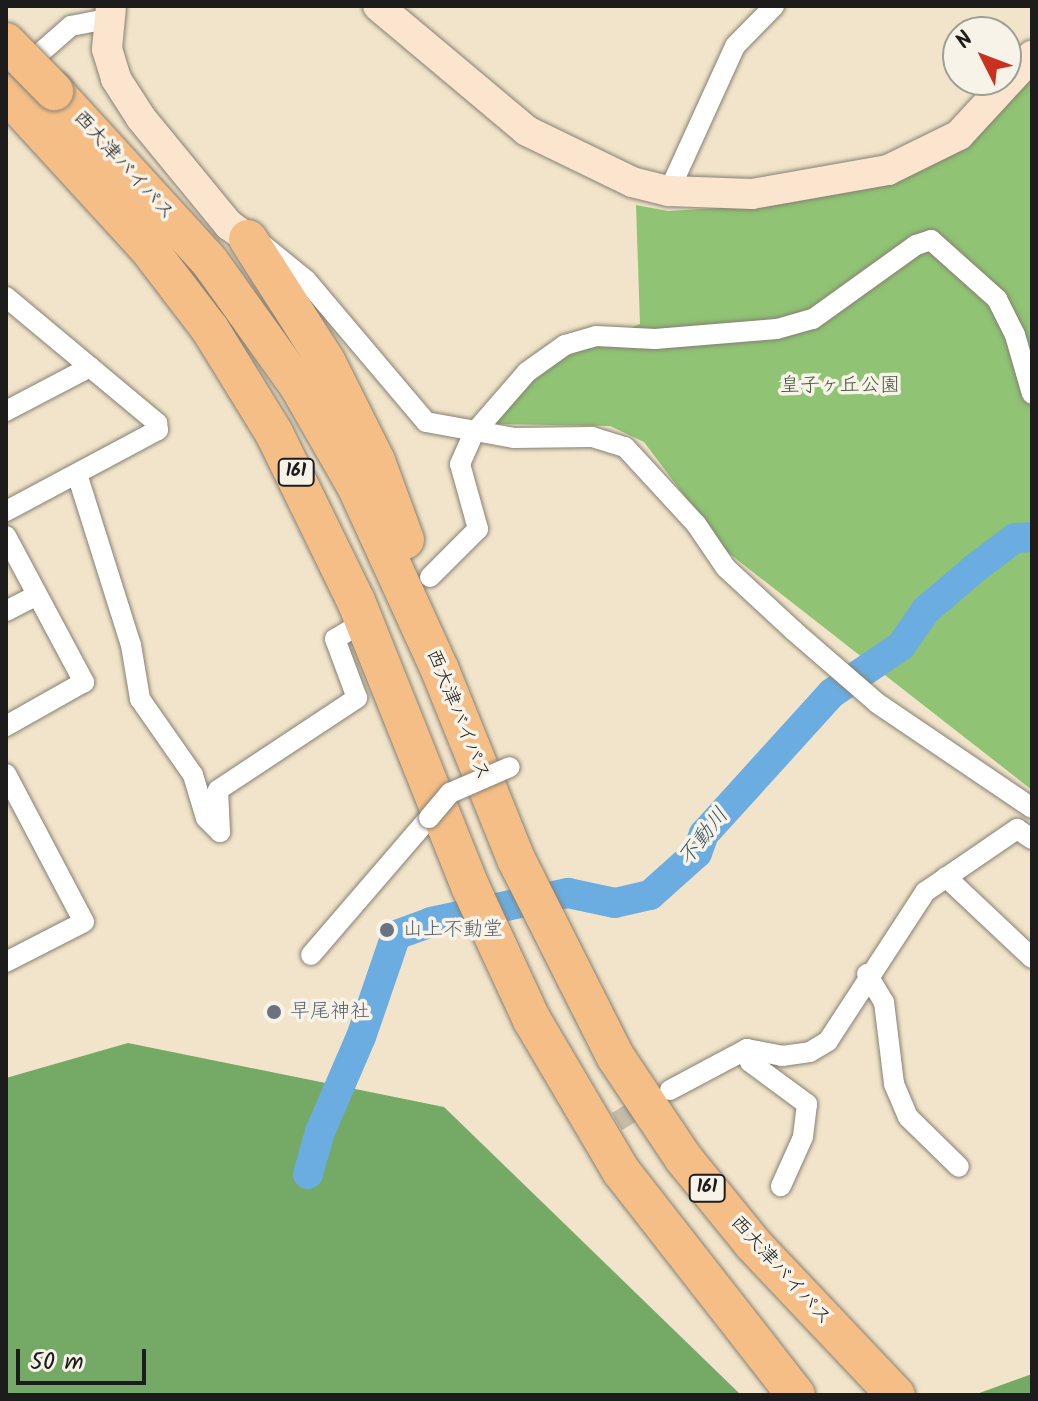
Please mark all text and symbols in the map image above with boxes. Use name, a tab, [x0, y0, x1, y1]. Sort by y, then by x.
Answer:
north arrow	[942, 16, 1022, 96]
text: N	[948, 24, 983, 58]
street label: 西大津バイパス	[67, 106, 179, 226]
park label: 皇子ヶ丘公園	[780, 374, 900, 398]
road number: 161	[276, 458, 316, 486]
street label: 西大津バイパス	[420, 646, 494, 784]
water label: 不動川	[673, 803, 735, 871]
place label: 山上不動堂	[403, 918, 503, 942]
marker: 山上不動堂	[378, 921, 396, 939]
place label: 早尾神社	[290, 1000, 370, 1024]
marker: 早尾神社	[265, 1003, 283, 1021]
road number: 161	[687, 1174, 727, 1202]
street label: 西大津バイパス	[724, 1211, 836, 1331]
scale bar	[20, 1333, 150, 1383]
text: 50 m	[30, 1343, 84, 1382]

